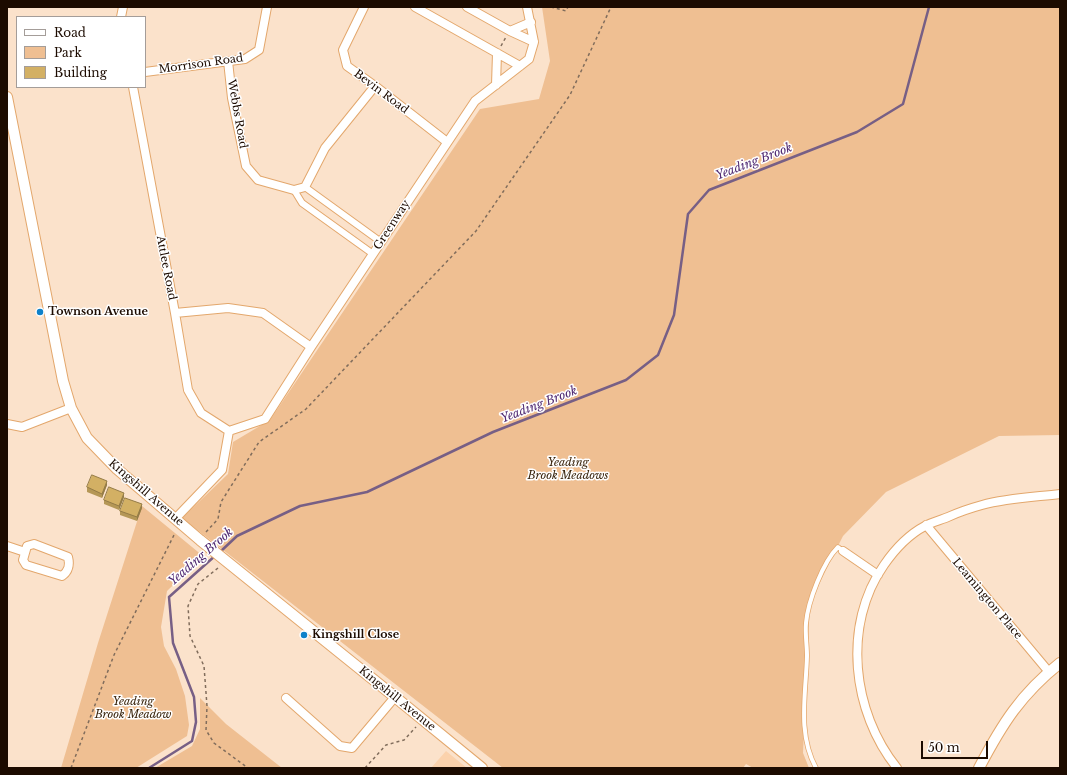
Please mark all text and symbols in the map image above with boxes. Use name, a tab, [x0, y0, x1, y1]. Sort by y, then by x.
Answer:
legend	[16, 16, 146, 88]
text: Road	[54, 25, 86, 40]
text: Park	[54, 45, 82, 60]
street label: Morrison Road	[158, 52, 244, 76]
text: Building	[54, 65, 107, 80]
street label: Bevin Road	[351, 67, 411, 117]
street label: Webbs Road	[224, 78, 250, 150]
water label: Yeading Brook	[714, 141, 794, 183]
street label: Greenway	[371, 198, 413, 252]
street label: Attlee Road	[153, 235, 179, 301]
place label: Townson Avenue	[48, 305, 148, 319]
marker: Townson Avenue	[35, 307, 45, 317]
water label: Yeading Brook	[499, 384, 579, 426]
park label: Yeading Brook Meadows	[528, 456, 608, 482]
street label: Kingshill Avenue	[106, 457, 186, 529]
water label: Yeading Brook	[166, 525, 236, 589]
street label: Leamington Place	[949, 556, 1025, 642]
place label: Kingshill Close	[312, 628, 399, 642]
marker: Kingshill Close	[299, 630, 309, 640]
street label: Kingshill Avenue	[356, 664, 438, 734]
park label: Yeading Brook Meadow	[95, 695, 171, 721]
scale bar	[923, 733, 990, 759]
text: 50 m	[928, 740, 960, 755]

